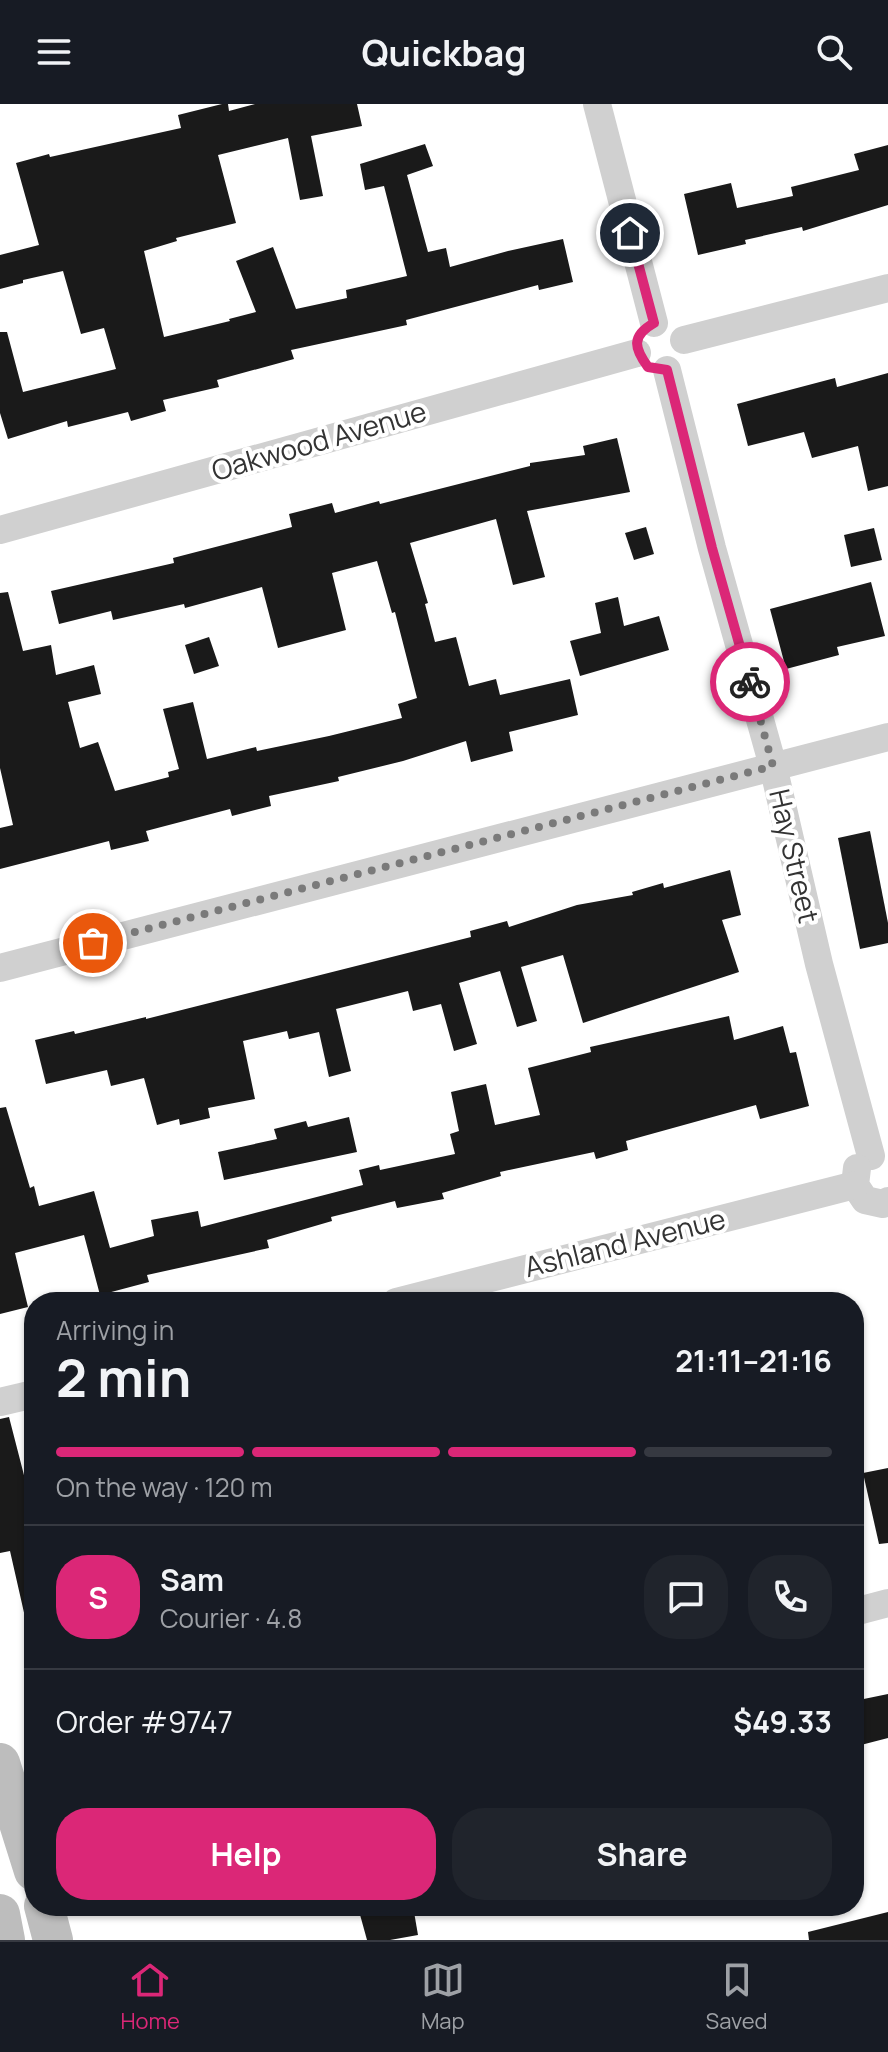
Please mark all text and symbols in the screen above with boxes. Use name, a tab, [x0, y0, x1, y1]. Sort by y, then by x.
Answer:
text: Quickbag	[362, 28, 526, 77]
icon: menu	[32, 30, 76, 74]
icon: search	[812, 30, 856, 74]
pin	[596, 199, 664, 267]
icon: home	[608, 211, 652, 255]
street label: Oakwood Avenue	[207, 391, 431, 489]
courier	[710, 642, 790, 722]
icon: bike	[728, 660, 772, 704]
street label: Hay Street	[761, 785, 829, 927]
pin	[59, 909, 127, 977]
icon: bag	[71, 921, 115, 965]
street label: Ashland Avenue	[520, 1199, 729, 1285]
text: Arriving in	[56, 1312, 174, 1348]
text: 21:11–21:16	[675, 1340, 832, 1381]
text: 2 min	[56, 1342, 191, 1413]
text: On the way · 120 m	[56, 1469, 273, 1505]
button: chat	[644, 1555, 728, 1639]
button: phone	[748, 1555, 832, 1639]
text: Sam	[160, 1559, 224, 1600]
text: S	[88, 1577, 108, 1618]
text: Courier · 4.8	[160, 1600, 302, 1636]
text: Order #9747	[56, 1701, 233, 1742]
text: $49.33	[733, 1701, 832, 1742]
button: Help	[56, 1808, 436, 1900]
button: Share	[452, 1808, 832, 1900]
tab: Home	[120, 1958, 180, 2036]
tab: Map	[421, 1958, 465, 2036]
tab: Saved	[706, 1958, 768, 2036]

